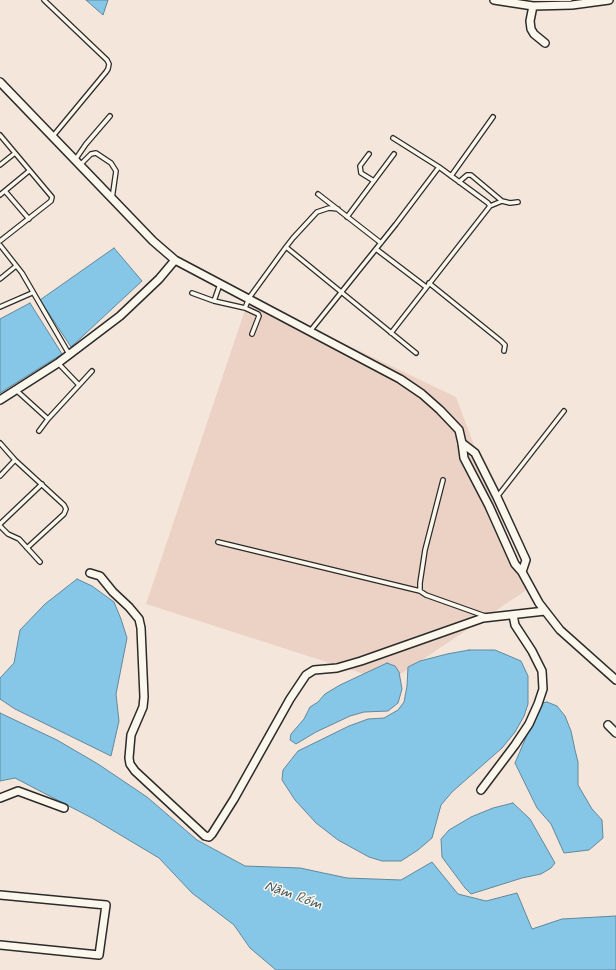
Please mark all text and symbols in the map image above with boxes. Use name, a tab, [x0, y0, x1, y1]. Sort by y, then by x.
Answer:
water label: Nậm Rốm	[262, 877, 324, 915]

